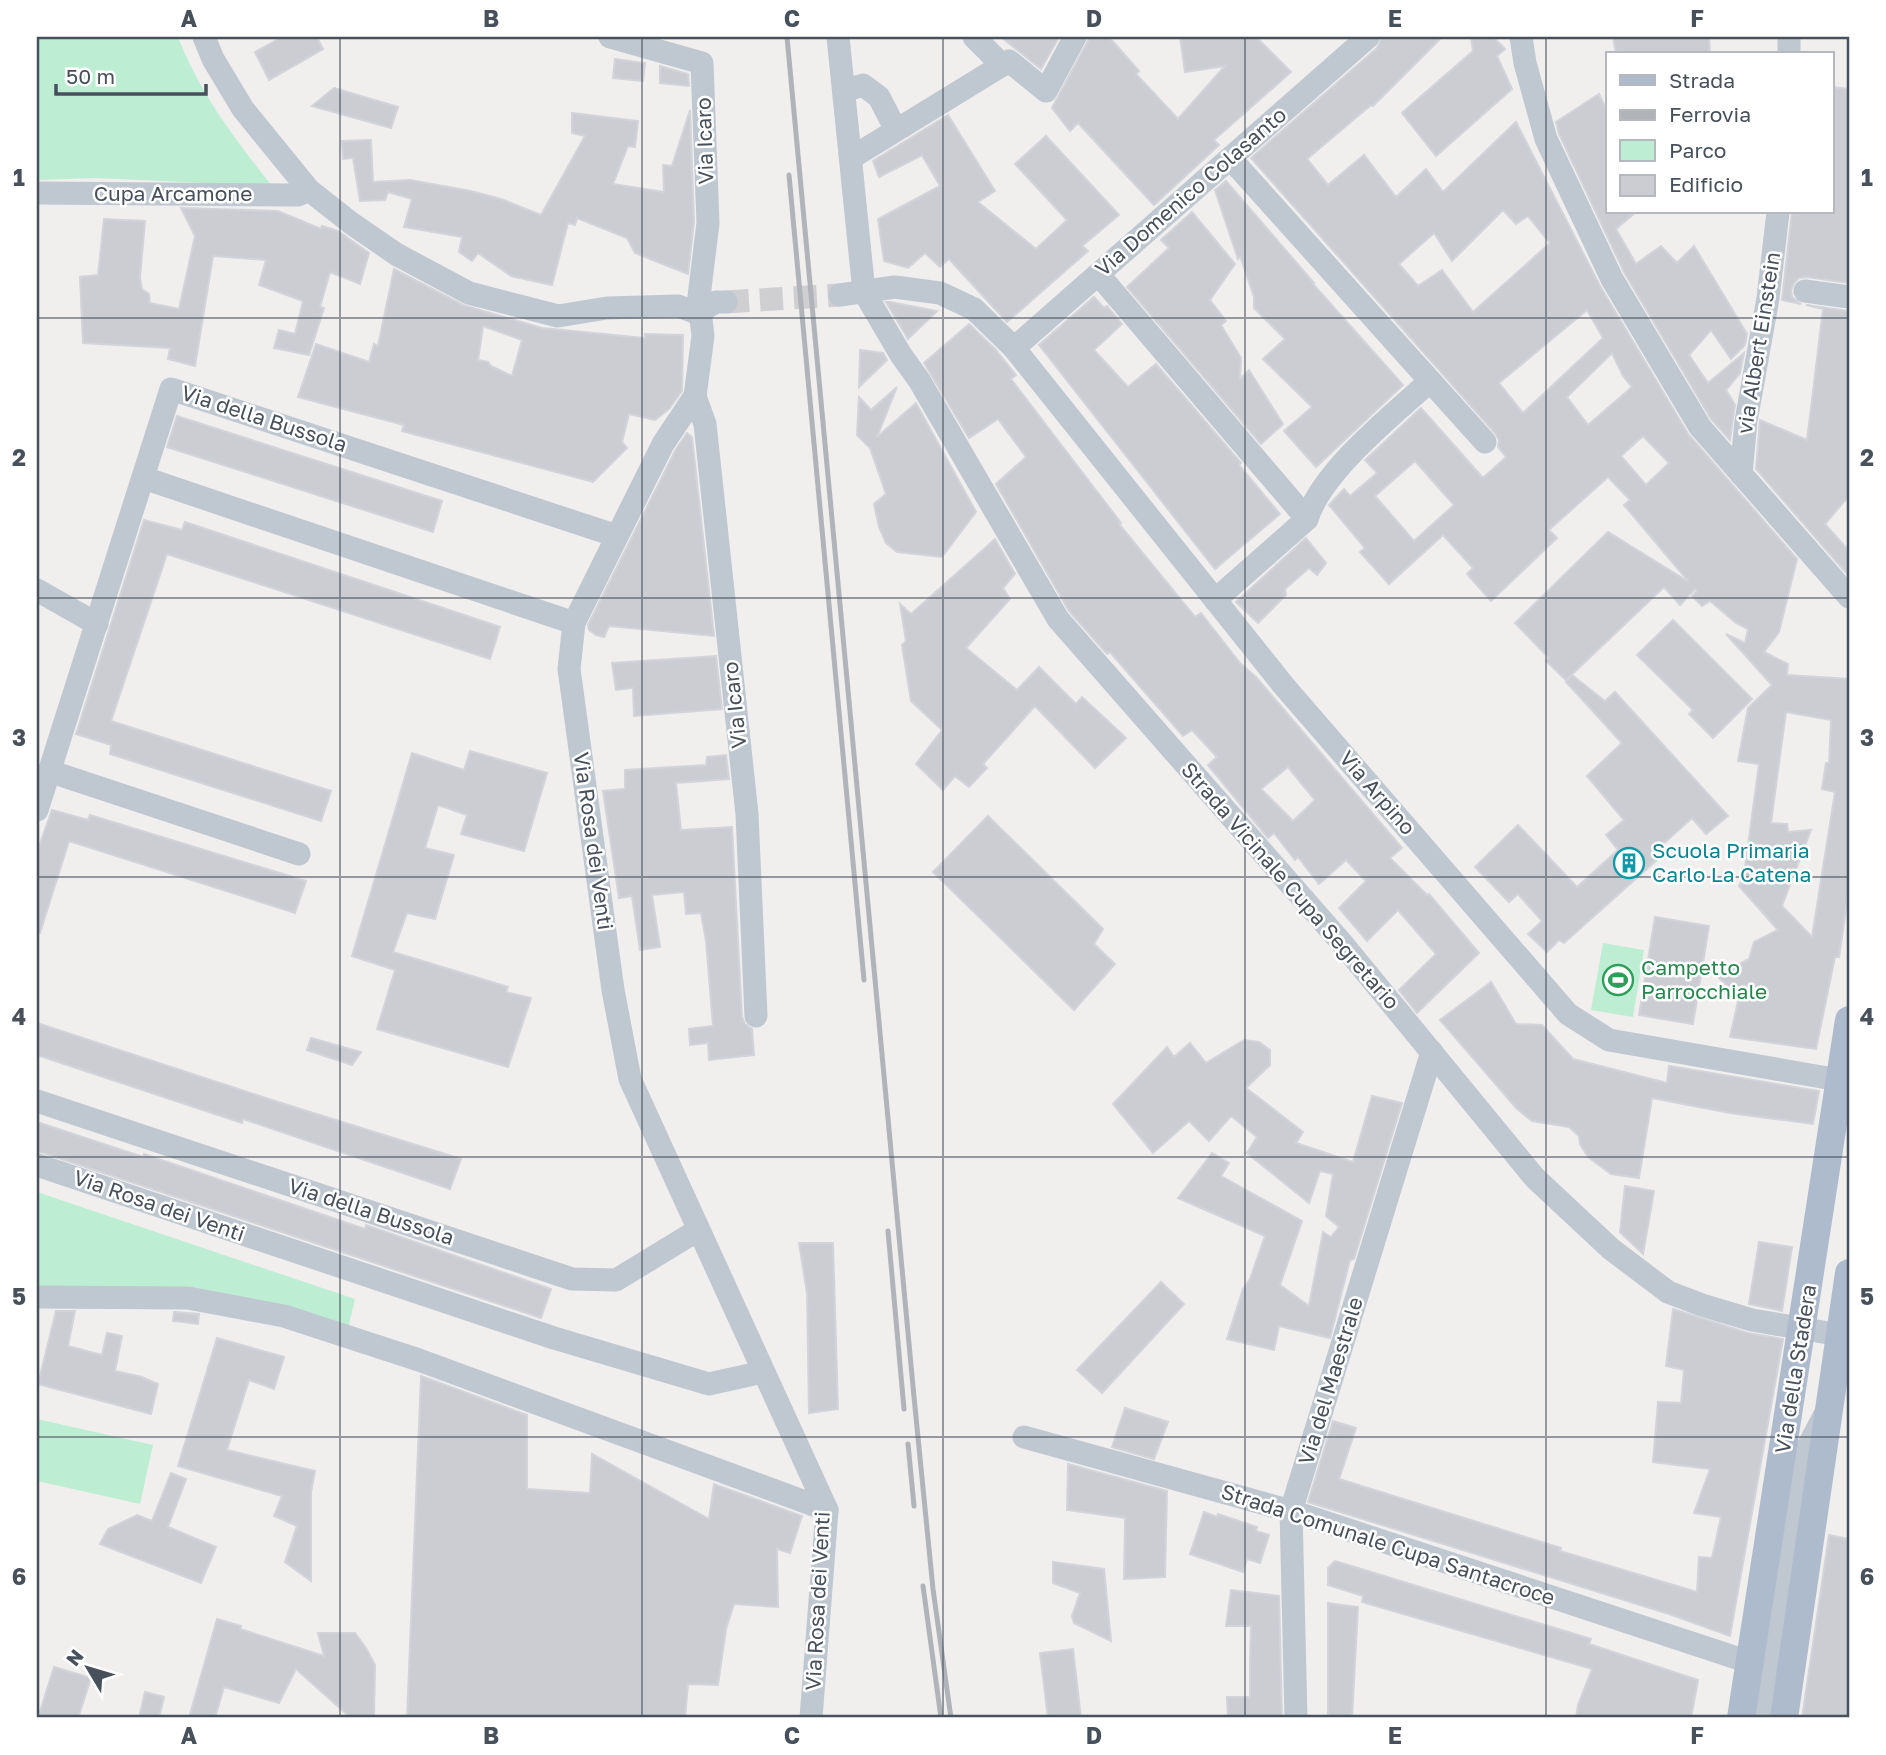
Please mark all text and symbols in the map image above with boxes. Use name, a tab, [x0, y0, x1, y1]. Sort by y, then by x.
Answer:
text: A	[181, 4, 198, 32]
text: B	[483, 4, 499, 32]
text: C	[784, 4, 800, 32]
text: D	[1086, 4, 1102, 32]
text: E	[1388, 4, 1402, 32]
text: F	[1690, 4, 1704, 32]
scale bar	[56, 52, 206, 96]
legend	[1606, 52, 1834, 214]
text: 50 m	[66, 63, 115, 89]
text: Strada	[1669, 67, 1735, 93]
street label: Via Icaro	[689, 97, 719, 185]
street label: Via Domenico Colasanto	[1089, 101, 1291, 281]
text: Ferrovia	[1669, 101, 1751, 127]
text: Parco	[1669, 137, 1726, 163]
text: 1	[13, 163, 25, 191]
text: 1	[1861, 163, 1873, 191]
text: Edificio	[1669, 171, 1743, 197]
street label: Cupa Arcamone	[94, 180, 252, 206]
street label: via Albert Einstein	[1731, 250, 1785, 436]
street label: Via della Bussola	[178, 379, 350, 457]
text: 2	[12, 443, 26, 471]
text: 2	[1860, 443, 1874, 471]
street label: Via Icaro	[717, 660, 751, 750]
text: 3	[12, 723, 26, 751]
text: 3	[1860, 723, 1874, 751]
street label: Via Arpino	[1334, 745, 1421, 840]
street label: Via Rosa dei Venti	[569, 750, 619, 932]
street label: Strada Vicinale Cupa Segretario	[1176, 756, 1405, 1014]
place label: Scuola Primaria Carlo La Catena	[1652, 837, 1811, 887]
building icon: Scuola Primaria Carlo La Catena	[1612, 846, 1646, 880]
place label: Campetto Parrocchiale	[1641, 954, 1767, 1004]
sports icon: Campetto Parrocchiale	[1601, 963, 1635, 997]
text: 4	[12, 1002, 26, 1030]
text: 4	[1860, 1002, 1874, 1030]
street label: Via Rosa dei Venti	[70, 1164, 248, 1247]
street label: Via della Bussola	[285, 1172, 457, 1250]
text: 5	[12, 1282, 26, 1310]
text: 5	[1860, 1282, 1874, 1310]
street label: Via della Stadera	[1769, 1283, 1821, 1455]
street label: Via del Maestrale	[1292, 1294, 1368, 1468]
street label: Strada Comunale Cupa Santacroce	[1218, 1478, 1558, 1610]
street label: Via Rosa dei Venti	[799, 1511, 835, 1691]
text: 6	[12, 1562, 26, 1590]
text: 6	[1860, 1562, 1874, 1590]
north arrow	[52, 1632, 122, 1702]
text: N	[61, 1644, 88, 1670]
text: A	[181, 1721, 198, 1749]
text: B	[483, 1721, 499, 1749]
text: C	[784, 1721, 800, 1749]
text: D	[1086, 1721, 1102, 1749]
text: E	[1388, 1721, 1402, 1749]
text: F	[1690, 1721, 1704, 1749]

